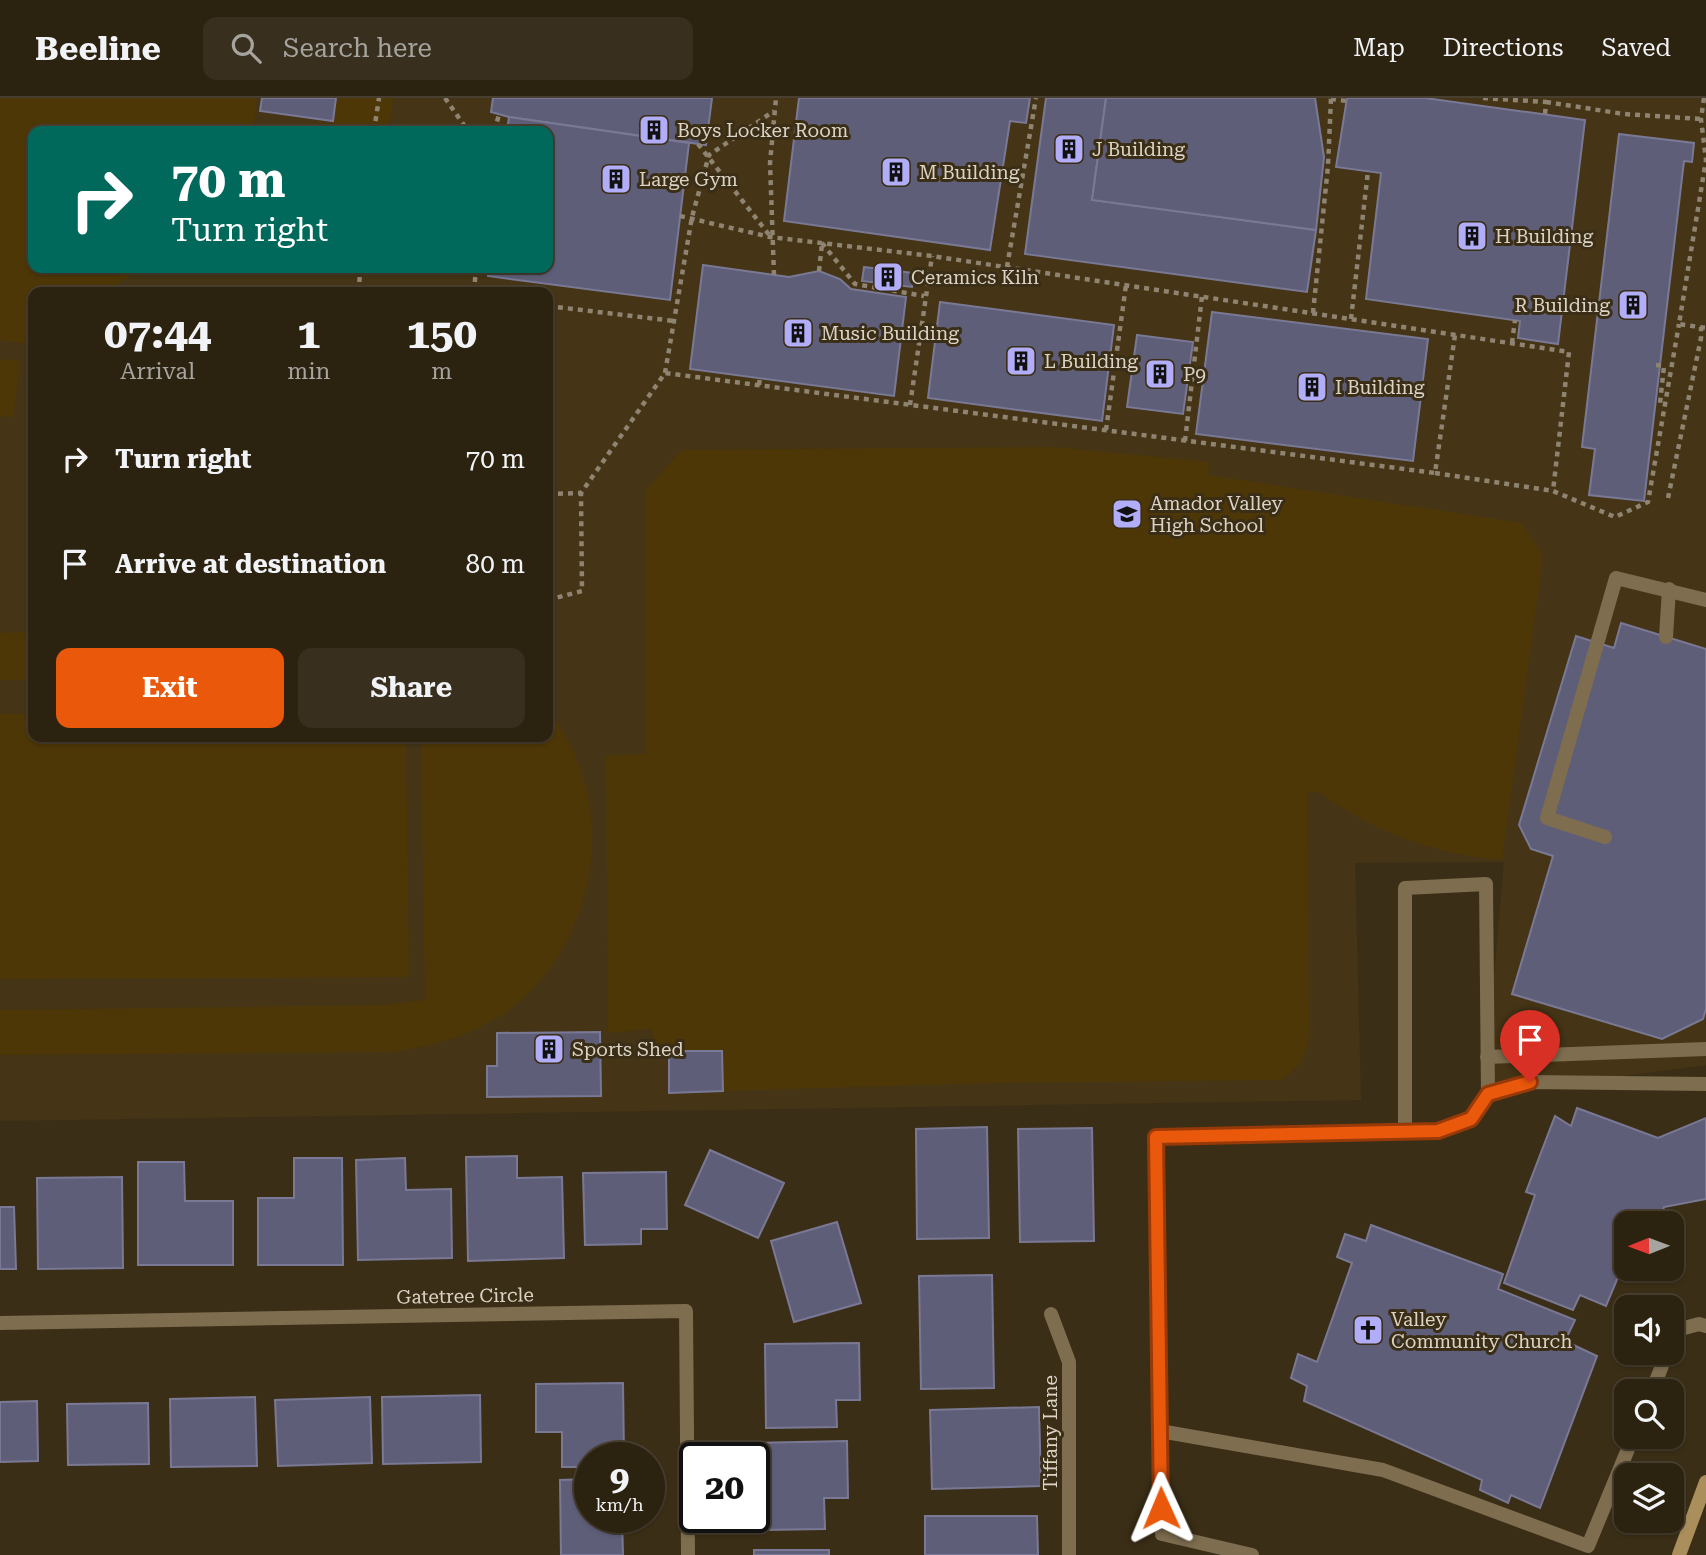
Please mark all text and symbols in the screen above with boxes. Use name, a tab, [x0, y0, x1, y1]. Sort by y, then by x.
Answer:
search box	[203, 17, 693, 80]
text: Beeline	[35, 29, 161, 68]
icon: search	[227, 29, 265, 67]
text: Search here	[283, 33, 432, 63]
text: Map	[1353, 34, 1405, 62]
text: Directions	[1443, 34, 1563, 62]
text: Saved	[1601, 34, 1671, 62]
building icon: Boys Locker Room	[637, 113, 671, 147]
place label: Boys Locker Room	[677, 119, 848, 142]
building icon: J Building	[1052, 132, 1086, 166]
place label: J Building	[1092, 138, 1185, 161]
text: 70 m	[171, 152, 286, 209]
icon: right	[56, 154, 147, 245]
building icon: M Building	[879, 155, 913, 189]
place label: M Building	[919, 161, 1020, 184]
building icon: Large Gym	[599, 162, 633, 196]
place label: Large Gym	[639, 168, 738, 191]
text: Turn right	[171, 211, 328, 249]
building icon: H Building	[1455, 219, 1489, 253]
place label: H Building	[1495, 225, 1593, 248]
building icon: Ceramics Kiln	[871, 260, 905, 294]
place label: Ceramics Kiln	[911, 266, 1039, 289]
building icon: R Building	[1616, 288, 1650, 322]
place label: R Building	[1514, 294, 1610, 317]
text: 07:44	[104, 309, 211, 358]
text: 1	[297, 309, 321, 358]
text: 150	[406, 309, 477, 358]
building icon: Music Building	[781, 316, 815, 350]
place label: Music Building	[821, 322, 959, 345]
building icon: L Building	[1004, 344, 1038, 378]
place label: L Building	[1044, 350, 1138, 373]
building icon: P9	[1143, 357, 1177, 391]
text: Arrival	[120, 358, 195, 385]
text: min	[287, 358, 330, 385]
text: m	[431, 358, 452, 385]
place label: P9	[1183, 363, 1206, 386]
building icon: I Building	[1295, 370, 1329, 404]
place label: I Building	[1335, 376, 1425, 399]
icon: right	[56, 440, 94, 478]
text: Turn right	[115, 444, 251, 474]
text: 70 m	[466, 444, 525, 474]
place label: Amador Valley High School	[1150, 492, 1284, 537]
school or university icon: Amador Valley High School	[1110, 497, 1144, 531]
icon: arrive	[56, 545, 94, 583]
text: Arrive at destination	[115, 549, 386, 579]
text: 80 m	[466, 549, 525, 579]
button: Exit	[56, 648, 284, 728]
button: Share	[298, 648, 525, 728]
pin	[1500, 1010, 1560, 1082]
icon: arrive	[1511, 1021, 1549, 1059]
building icon: Sports Shed	[532, 1032, 566, 1066]
place label: Sports Shed	[572, 1038, 684, 1061]
north arrow	[1614, 1211, 1684, 1281]
map controls	[1614, 1211, 1684, 1533]
street label: Gatetree Circle	[396, 1283, 534, 1309]
button: sound	[1614, 1295, 1684, 1365]
place label: Valley Community Church	[1391, 1308, 1572, 1353]
church icon: Valley Community Church	[1351, 1313, 1385, 1347]
street label: Tiffany Lane	[1039, 1375, 1062, 1491]
button: search	[1614, 1379, 1684, 1449]
speed limit sign: 20	[679, 1442, 770, 1533]
text: 9	[610, 1458, 629, 1499]
button: layers	[1614, 1463, 1684, 1533]
position arrow	[1124, 1471, 1198, 1545]
text: km/h	[595, 1494, 644, 1515]

